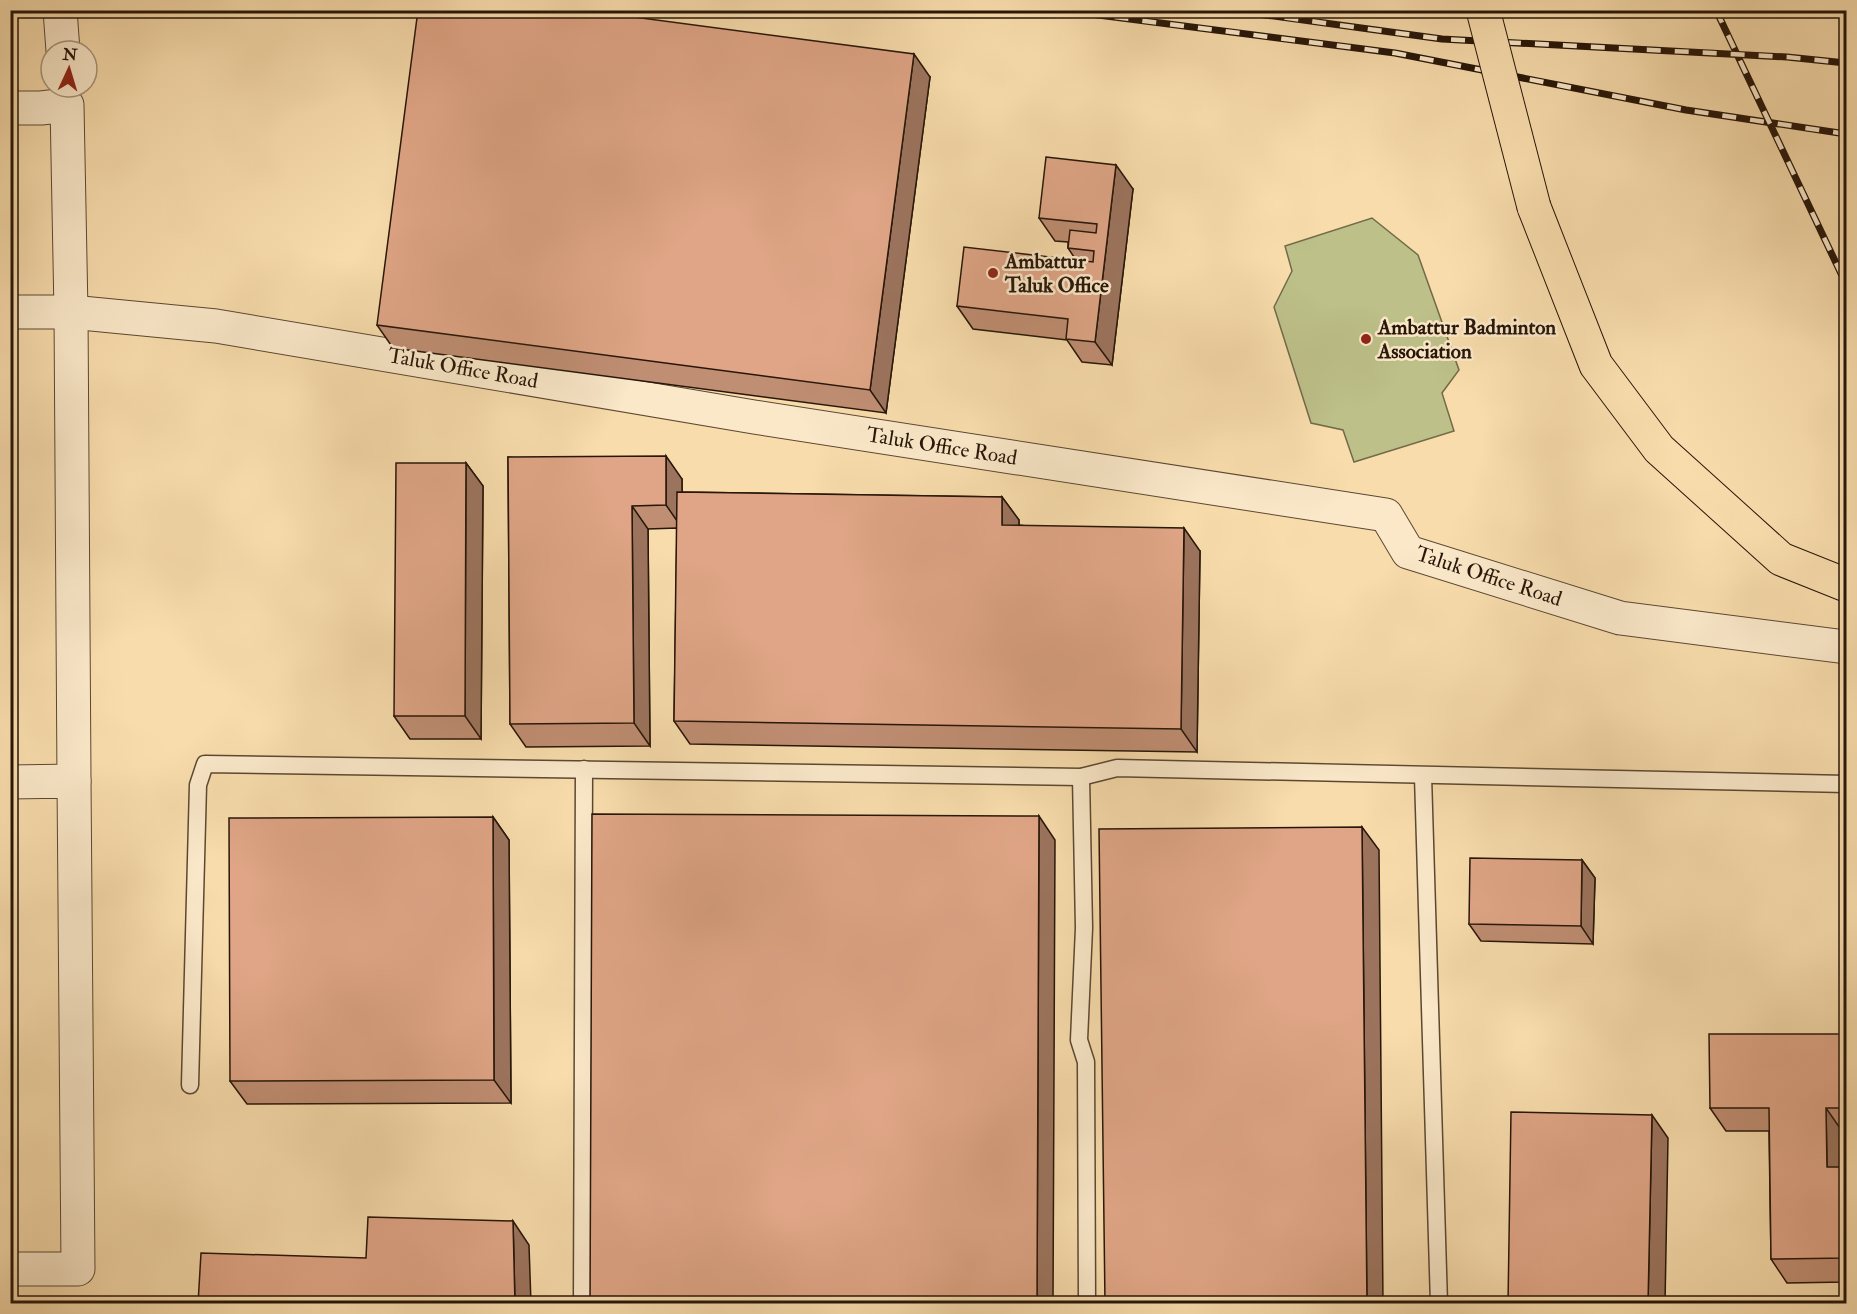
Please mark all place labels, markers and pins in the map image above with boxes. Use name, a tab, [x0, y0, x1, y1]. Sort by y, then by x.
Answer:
place label: Ambattur Taluk Office	[1004, 248, 1109, 299]
marker: Ambattur Taluk Office	[986, 266, 1000, 280]
place label: Ambattur Badminton Association	[1377, 314, 1556, 365]
marker: Ambattur Badminton Association	[1359, 332, 1373, 346]

